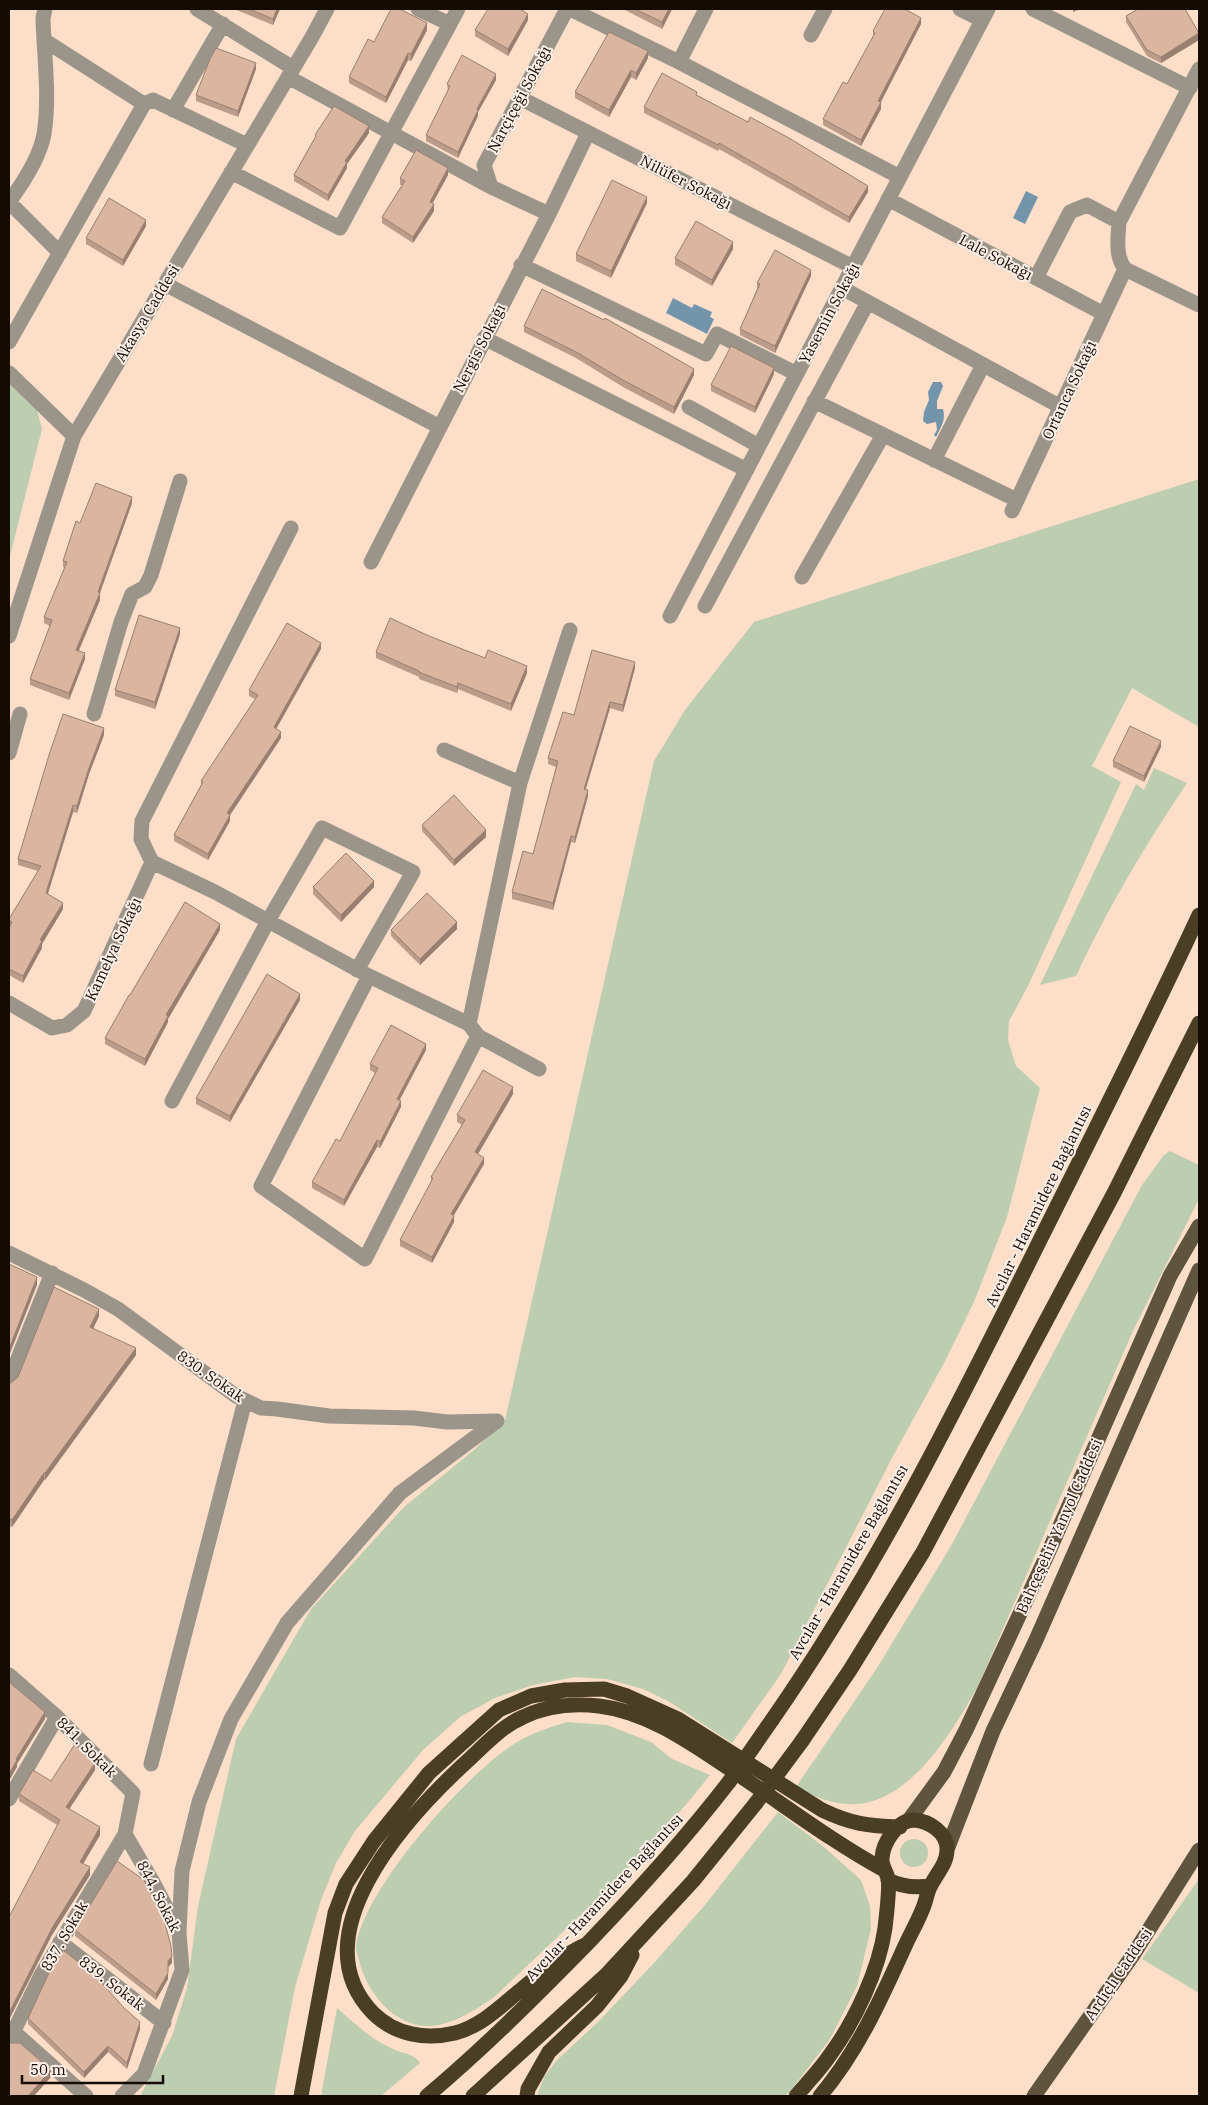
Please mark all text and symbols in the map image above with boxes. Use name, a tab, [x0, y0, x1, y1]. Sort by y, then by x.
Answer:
street label: Narçiçeği Sokağı	[483, 42, 555, 156]
street label: Nilüfer Sokağı	[637, 151, 735, 213]
street label: Lale Sokağı	[956, 230, 1036, 284]
street label: Yasemin Sokağı	[795, 259, 864, 367]
street label: Akasya Caddesi	[111, 261, 184, 365]
street label: Nergis Sokağı	[449, 300, 510, 396]
street label: Ortanca Sokağı	[1038, 337, 1100, 443]
street label: Kamelya Sokağı	[81, 894, 145, 1004]
street label: Avcılar - Haramidere Bağlantısı	[981, 1102, 1095, 1310]
street label: 830. Sokak	[174, 1346, 248, 1406]
street label: Bahçeşehir Yanyol Caddesi	[1012, 1435, 1106, 1616]
street label: Avcılar - Haramidere Bağlantısı	[784, 1461, 912, 1663]
street label: 841. Sokak	[53, 1713, 121, 1781]
street label: Avcılar - Haramidere Bağlantısı	[521, 1809, 687, 1985]
street label: 844. Sokak	[133, 1857, 185, 1935]
street label: 837. Sokak	[36, 1897, 92, 1974]
street label: Ardıçlı Caddesi	[1080, 1924, 1156, 2024]
street label: 839. Sokak	[76, 1952, 149, 2014]
scale bar	[22, 2052, 164, 2084]
text: 50 m	[30, 2060, 66, 2079]

